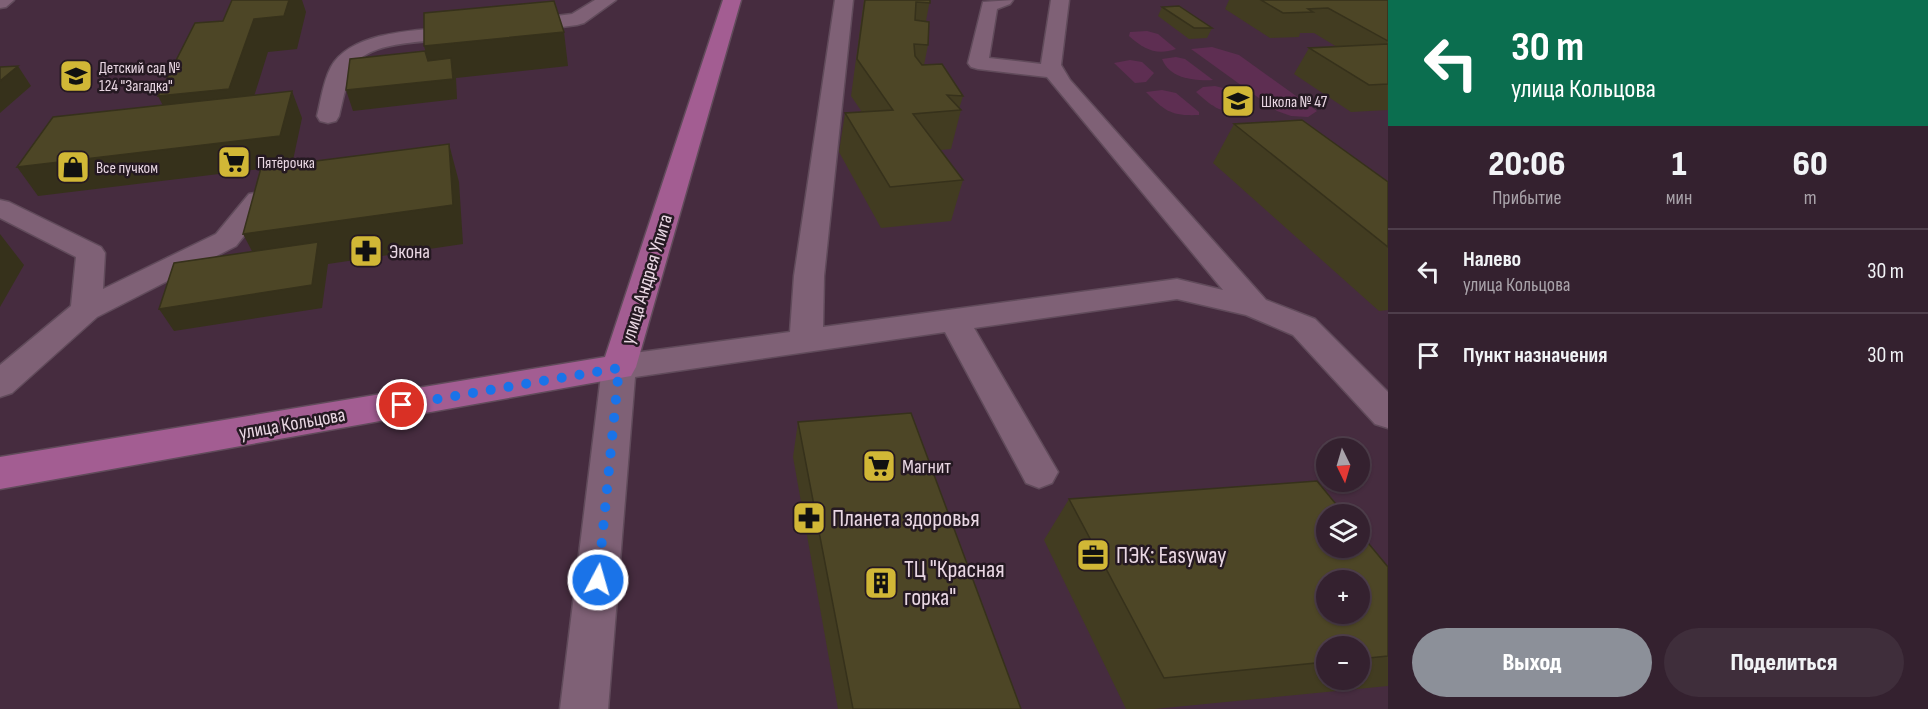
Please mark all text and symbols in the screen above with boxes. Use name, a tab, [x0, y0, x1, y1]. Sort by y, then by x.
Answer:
text: 30 m	[1511, 22, 1584, 73]
icon: left	[1412, 24, 1490, 102]
school or university icon: Детский сад № 124 "Загадка"	[58, 58, 94, 94]
place label: Детский сад № 124 "Загадка"	[99, 59, 180, 96]
text: улица Кольцова	[1511, 73, 1656, 105]
school or university icon: Школа № 47	[1220, 83, 1256, 119]
place label: Школа № 47	[1261, 93, 1328, 112]
text: 20:06	[1488, 143, 1565, 186]
text: 1	[1672, 143, 1686, 186]
text: 60	[1793, 143, 1828, 186]
supermarket icon: Пятёрочка	[216, 144, 252, 180]
shop icon: Все пучком	[55, 149, 91, 185]
place label: Пятёрочка	[257, 154, 315, 173]
place label: Все пучком	[96, 159, 158, 178]
text: Прибытие	[1492, 186, 1562, 210]
text: мин	[1666, 186, 1692, 210]
text: m	[1804, 186, 1817, 210]
street label: улица Андрея Упита	[616, 211, 678, 347]
pharmacy icon: Экона	[348, 233, 384, 269]
place label: Экона	[389, 240, 430, 264]
text: Налево	[1463, 246, 1521, 273]
icon: left	[1412, 255, 1445, 288]
text: 30 m	[1867, 258, 1904, 285]
text: улица Кольцова	[1463, 273, 1570, 297]
icon: arrive	[1412, 339, 1445, 372]
text: Пункт назначения	[1463, 342, 1607, 369]
text: 30 m	[1867, 342, 1904, 369]
pin	[376, 379, 427, 430]
icon: arrive	[385, 388, 418, 421]
street label: улица Кольцова	[237, 403, 347, 445]
north arrow	[1316, 438, 1370, 492]
map controls	[1316, 438, 1370, 690]
supermarket icon: Магнит	[861, 448, 897, 484]
place label: Магнит	[902, 455, 951, 479]
pharmacy icon: Планета здоровья	[791, 500, 827, 536]
place label: Планета здоровья	[832, 504, 980, 533]
button: layers	[1316, 504, 1370, 558]
office icon: ПЭК: Easyway	[1075, 537, 1111, 573]
place label: ПЭК: Easyway	[1116, 541, 1227, 570]
position arrow	[566, 548, 630, 612]
place label: ТЦ "Красная горка"	[904, 555, 1005, 612]
building icon: ТЦ "Красная горка"	[863, 565, 899, 601]
button: +	[1316, 570, 1370, 624]
button: Выход	[1412, 628, 1652, 697]
button: Поделиться	[1664, 628, 1904, 697]
button: −	[1316, 636, 1370, 690]

